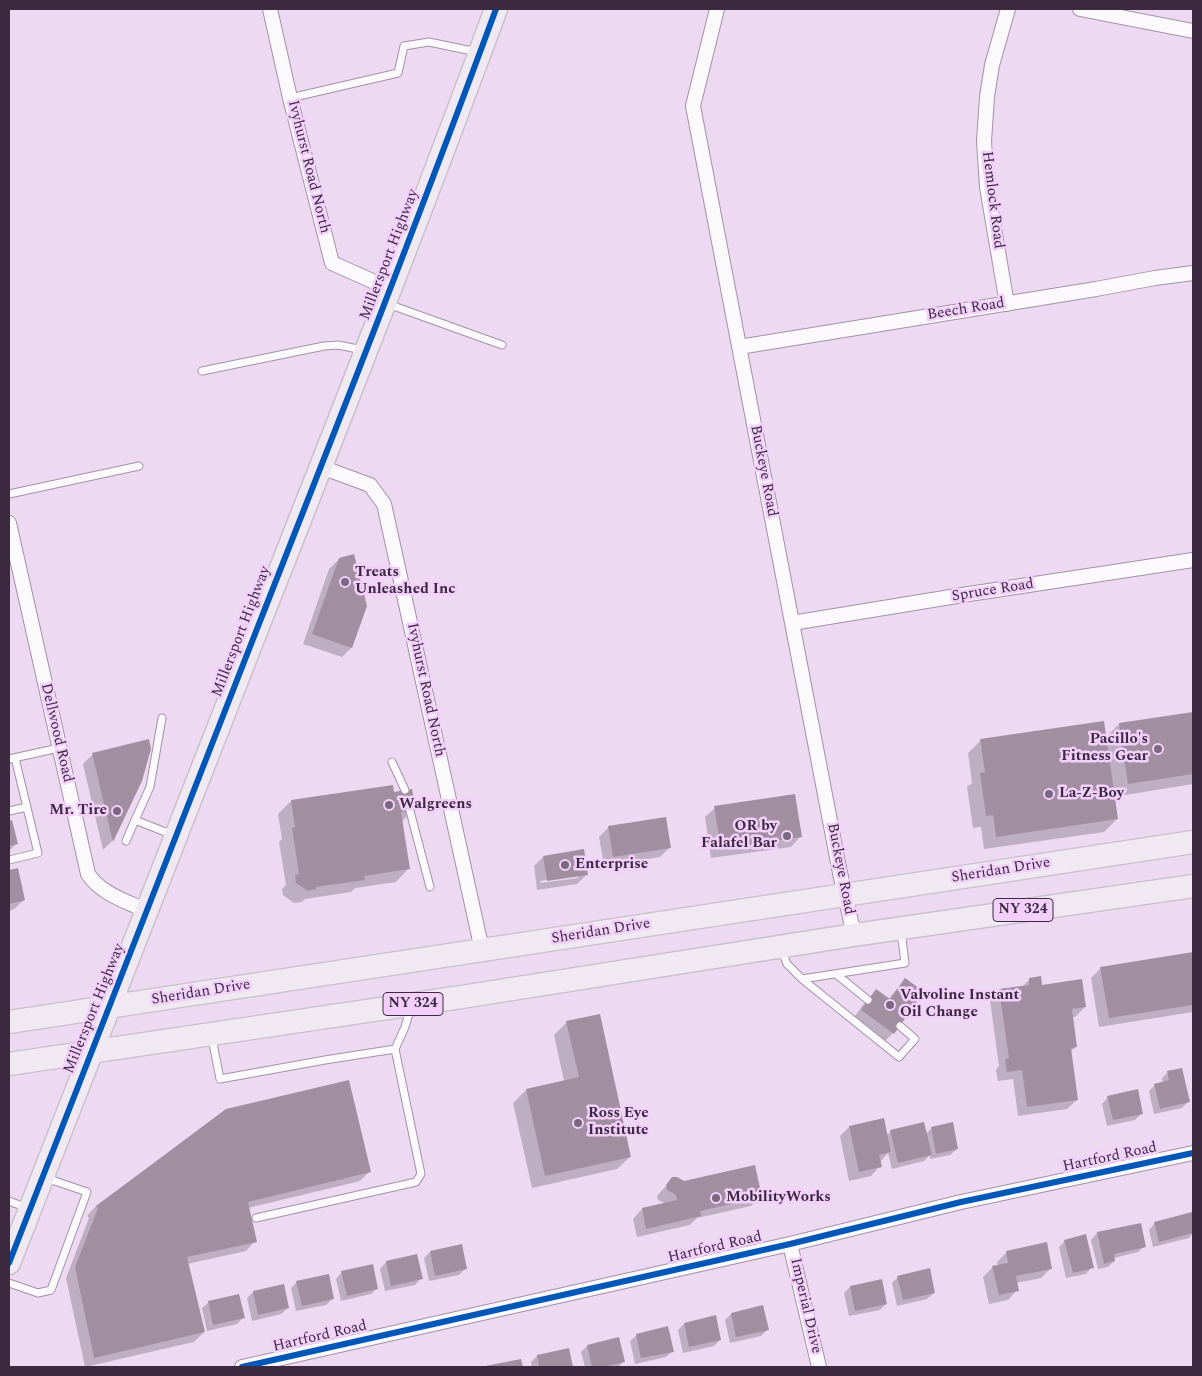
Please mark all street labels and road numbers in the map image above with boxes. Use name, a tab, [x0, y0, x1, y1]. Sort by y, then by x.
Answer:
street label: Ivyhurst Road North	[283, 99, 333, 235]
street label: Hemlock Road	[977, 150, 1007, 250]
street label: Millersport Highway	[357, 187, 423, 323]
street label: Beech Road	[926, 295, 1006, 325]
street label: Buckeye Road	[745, 424, 781, 518]
street label: Millersport Highway	[209, 564, 275, 700]
street label: Spruce Road	[951, 576, 1035, 606]
street label: Ivyhurst Road North	[402, 621, 448, 759]
street label: Dellwood Road	[36, 682, 76, 784]
street label: Buckeye Road	[822, 822, 858, 916]
street label: Sheridan Drive	[950, 854, 1052, 888]
road number: NY 324	[993, 898, 1053, 922]
street label: Sheridan Drive	[550, 915, 652, 949]
street label: Millersport Highway	[61, 941, 129, 1077]
street label: Sheridan Drive	[150, 976, 252, 1010]
road number: NY 324	[383, 992, 443, 1016]
street label: Hartford Road	[1061, 1139, 1159, 1177]
street label: Hartford Road	[666, 1228, 764, 1268]
street label: Imperial Drive	[785, 1257, 825, 1355]
street label: Hartford Road	[271, 1317, 369, 1357]

